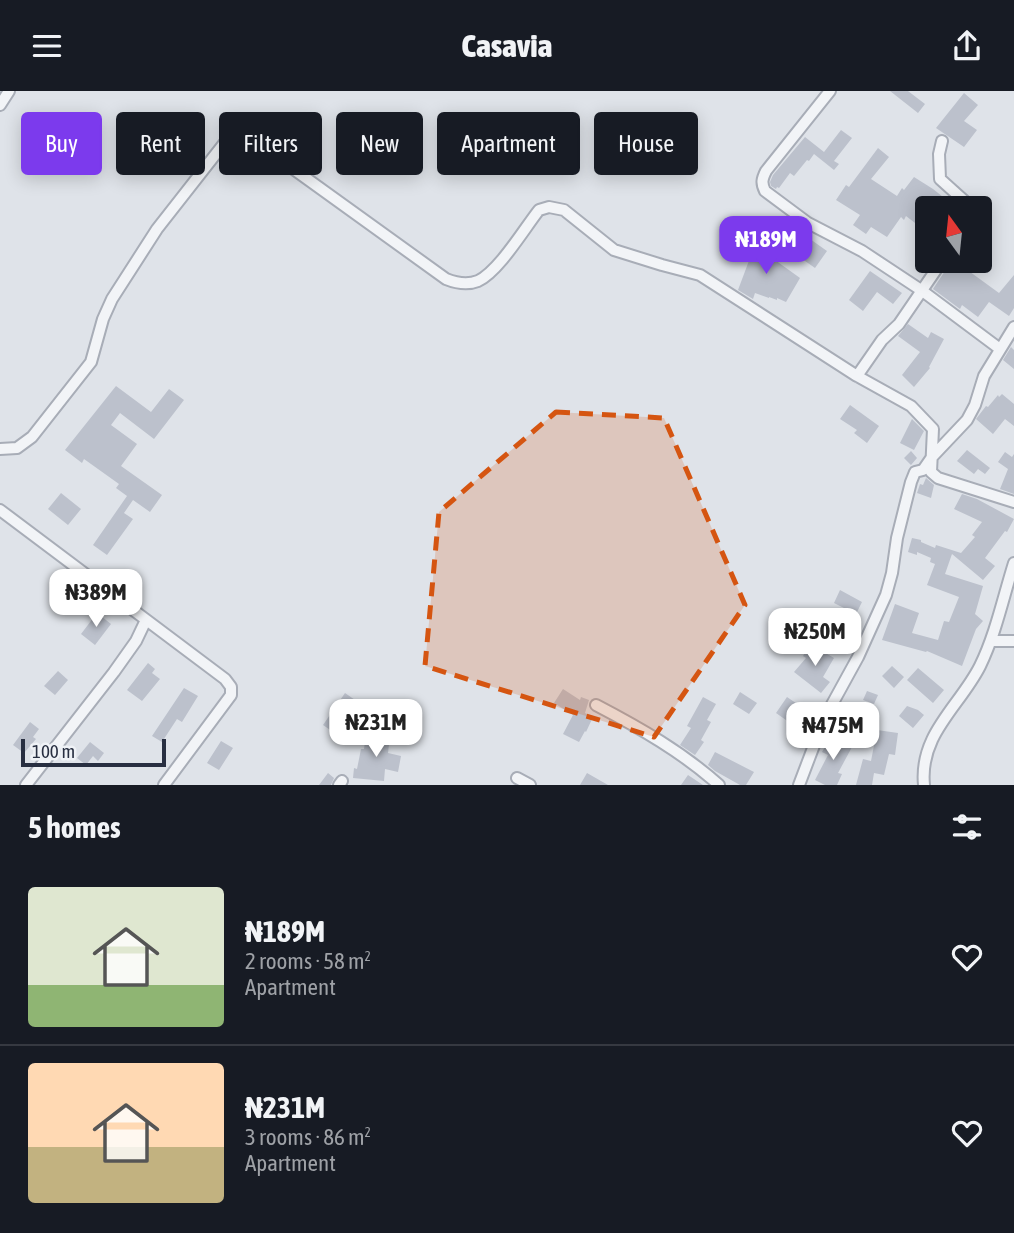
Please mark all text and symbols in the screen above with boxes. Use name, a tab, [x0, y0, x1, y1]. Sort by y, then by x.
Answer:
icon: menu	[28, 27, 66, 65]
text: Casavia	[462, 27, 552, 64]
icon: share	[948, 27, 986, 65]
chip: Buy	[21, 112, 102, 175]
chip: Rent	[116, 112, 205, 175]
chip: Filters	[219, 112, 322, 175]
chip: New	[336, 112, 423, 175]
chip: Apartment	[437, 112, 580, 175]
chip: House	[594, 112, 698, 175]
north arrow	[915, 196, 992, 273]
map controls	[915, 196, 992, 273]
pin: ₦189M	[717, 216, 815, 276]
text: ₦189M	[735, 226, 797, 252]
pin: ₦389M	[47, 569, 145, 629]
text: ₦389M	[65, 579, 127, 605]
pin: ₦250M	[766, 609, 864, 668]
text: ₦250M	[784, 618, 846, 644]
pin: ₦231M	[327, 699, 425, 759]
pin: ₦475M	[784, 703, 882, 762]
text: ₦231M	[345, 709, 407, 735]
text: ₦475M	[802, 712, 864, 738]
scale bar	[21, 736, 166, 768]
text: 100 m	[32, 740, 75, 762]
icon: filters	[948, 808, 986, 846]
text: 5 homes	[28, 810, 121, 844]
text: ₦189M	[245, 914, 325, 948]
icon: home	[84, 915, 168, 999]
icon: heart	[948, 938, 986, 976]
text: 2 rooms · 58 m²	[245, 948, 371, 974]
text: Apartment	[245, 974, 336, 1000]
text: ₦231M	[245, 1090, 325, 1124]
icon: home	[84, 1091, 168, 1175]
icon: heart	[948, 1114, 986, 1152]
text: 3 rooms · 86 m²	[245, 1124, 371, 1150]
text: Apartment	[245, 1150, 336, 1176]

